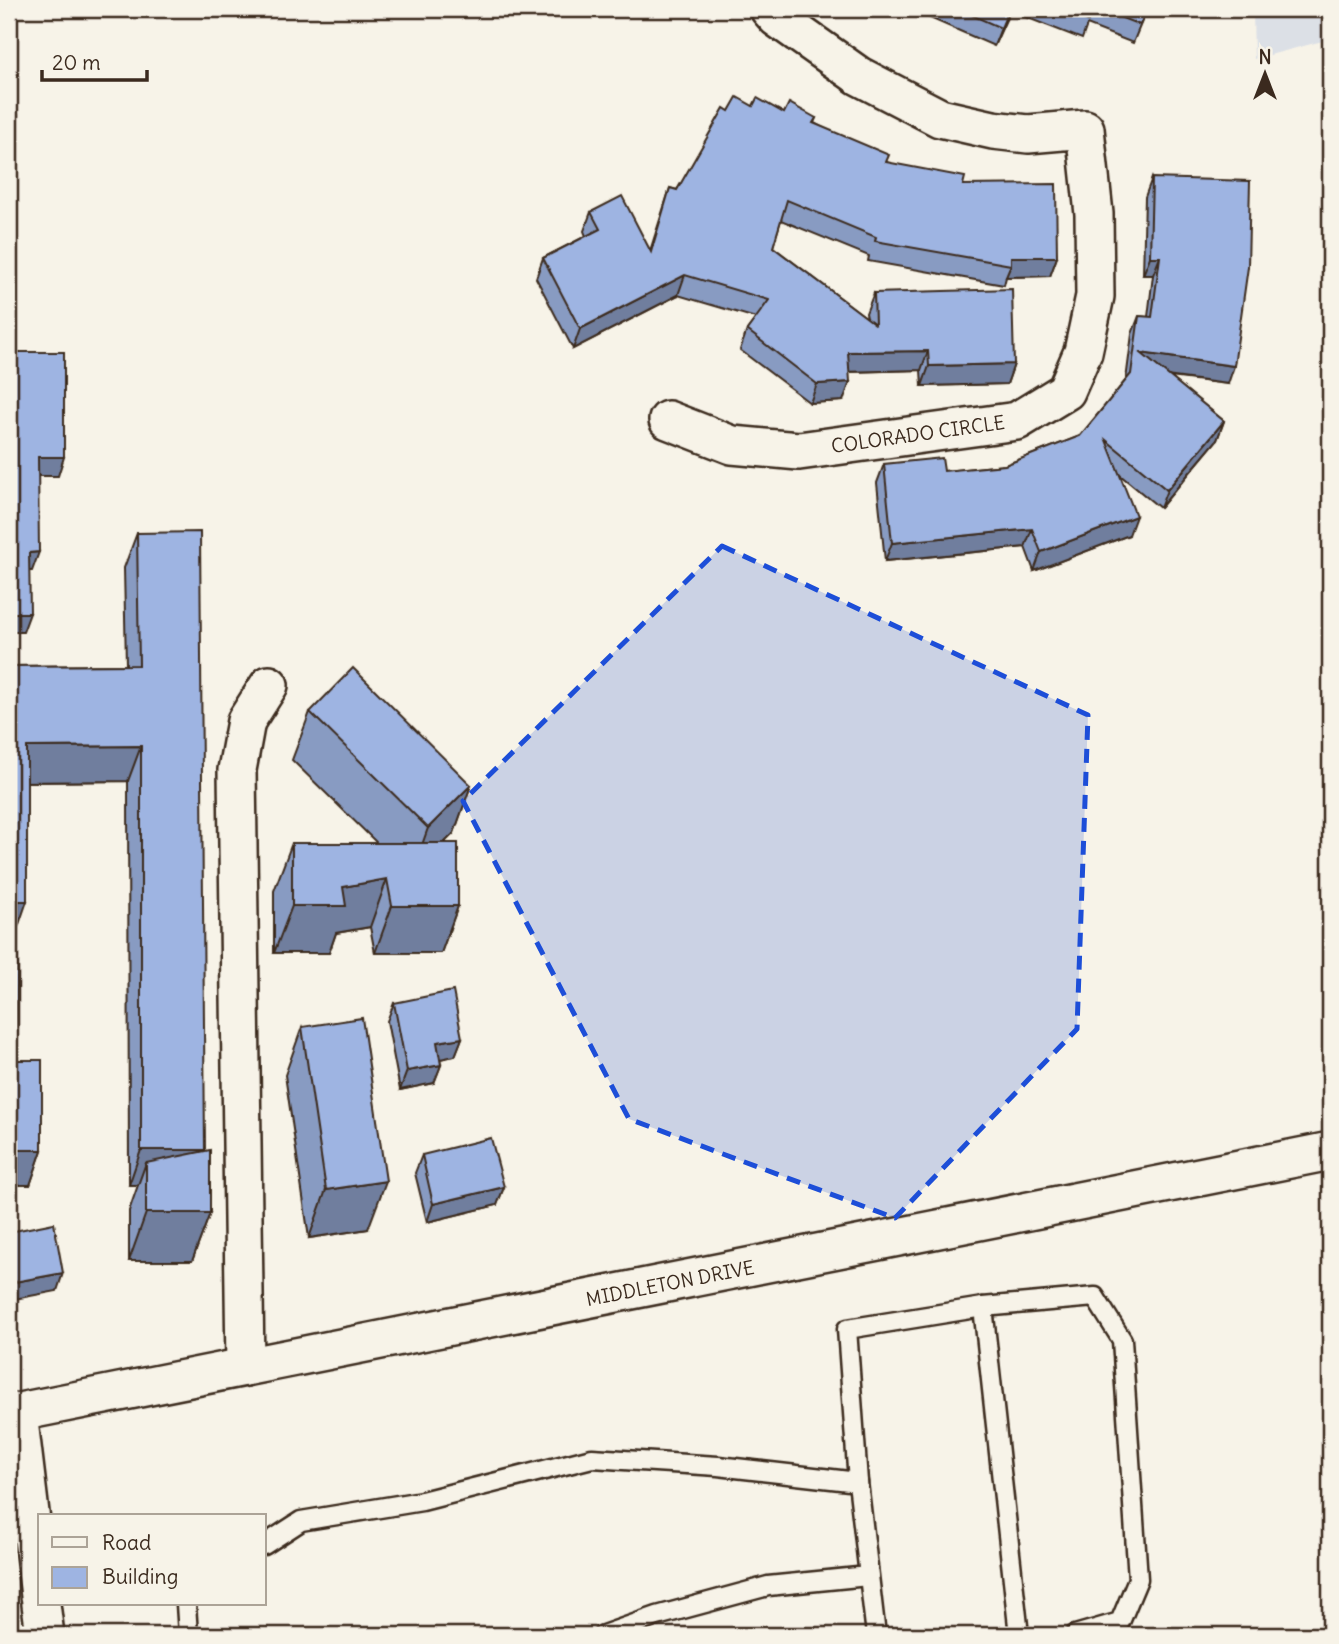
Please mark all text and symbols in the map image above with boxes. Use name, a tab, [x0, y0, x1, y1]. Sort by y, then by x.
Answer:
scale bar	[42, 38, 147, 82]
north arrow	[1230, 38, 1300, 108]
text: N	[1258, 45, 1272, 69]
text: 20 m	[52, 49, 101, 76]
street label: COLORADO CIRCLE	[830, 410, 1006, 458]
street label: MIDDLETON DRIVE	[584, 1255, 756, 1311]
legend	[38, 1514, 266, 1606]
text: Road	[102, 1529, 151, 1556]
text: Building	[102, 1563, 178, 1590]

